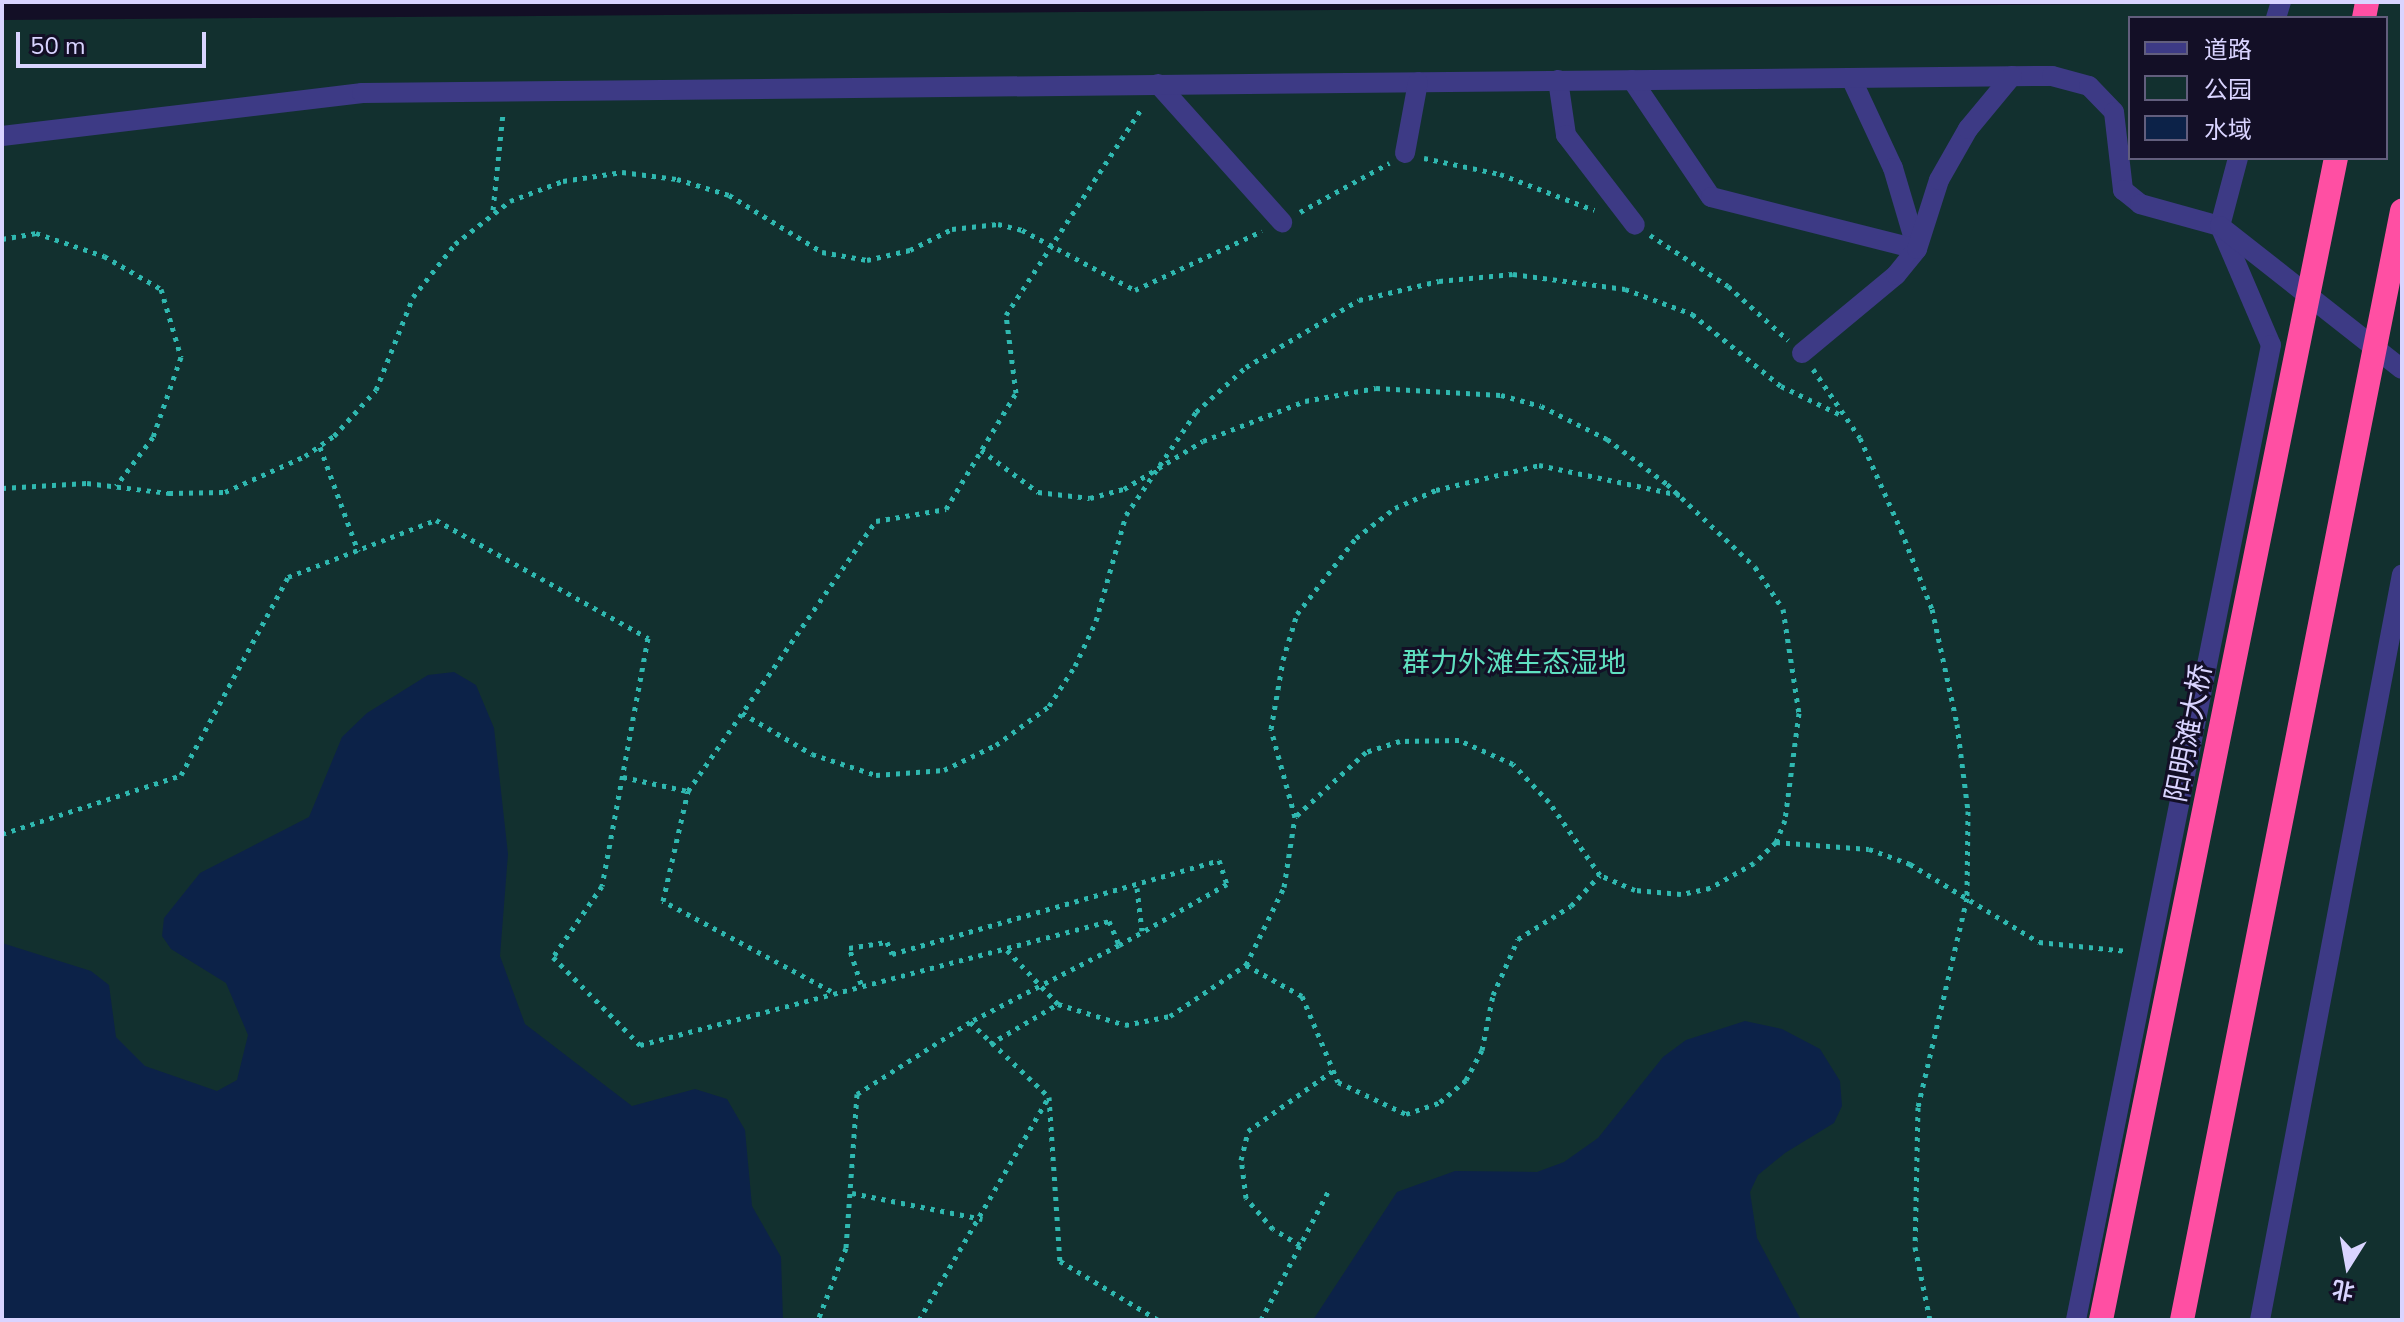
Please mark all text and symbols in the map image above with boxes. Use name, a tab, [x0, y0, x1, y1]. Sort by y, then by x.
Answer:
scale bar	[20, 16, 210, 66]
legend	[2128, 16, 2388, 160]
text: 50 m	[30, 30, 86, 62]
text: 道路	[2204, 34, 2252, 66]
text: 公园	[2204, 74, 2252, 106]
text: 水域	[2204, 114, 2252, 146]
park label: 群力外滩生态湿地	[1402, 646, 1626, 680]
street label: 阳明滩大桥	[2159, 661, 2219, 805]
north arrow	[2308, 1226, 2388, 1306]
text: 北	[2330, 1273, 2357, 1306]

